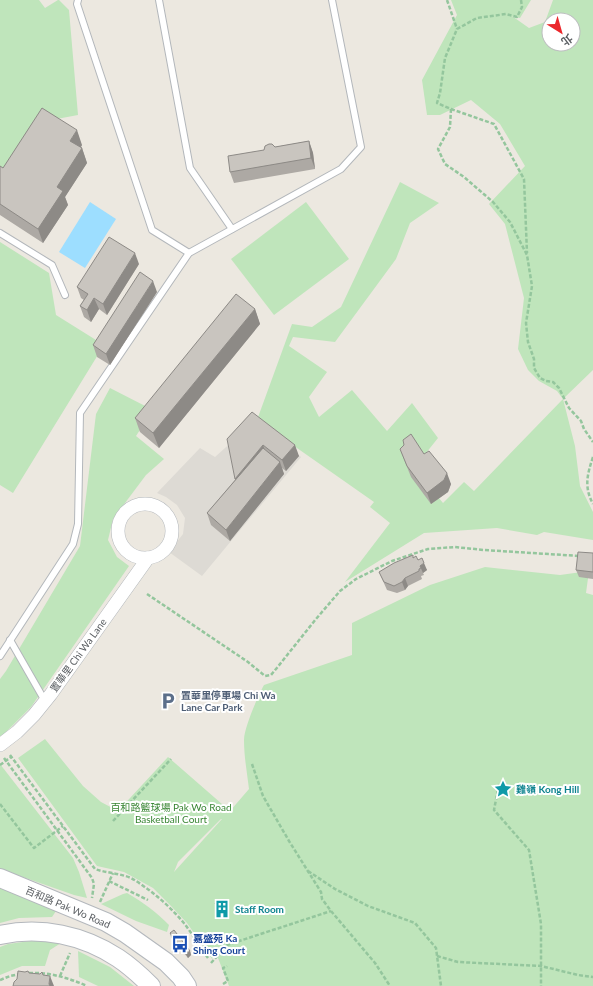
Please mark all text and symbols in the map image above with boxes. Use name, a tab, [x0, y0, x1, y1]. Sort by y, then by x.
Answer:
north arrow	[541, 12, 581, 52]
text: 北	[559, 32, 576, 49]
street label: 置華里 Chi Wa Lane	[47, 616, 109, 694]
place label: 置華里停車場 Chi Wa Lane Car Park	[181, 689, 276, 713]
parking icon: 置華里停車場 Chi Wa Lane Car Park	[158, 691, 178, 711]
place icon: 雞嶺 Kong Hill	[493, 779, 513, 799]
place label: 雞嶺 Kong Hill	[516, 783, 579, 795]
park label: 百和路籃球場 Pak Wo Road Basketball Court	[110, 801, 232, 825]
street label: 百和路 Pak Wo Road	[24, 884, 112, 930]
building icon: Staff Room	[212, 899, 232, 919]
place label: Staff Room	[235, 903, 284, 915]
place label: 嘉盛苑 Ka Shing Court	[193, 932, 246, 956]
bus stop icon: 嘉盛苑 Ka Shing Court	[170, 934, 190, 954]

